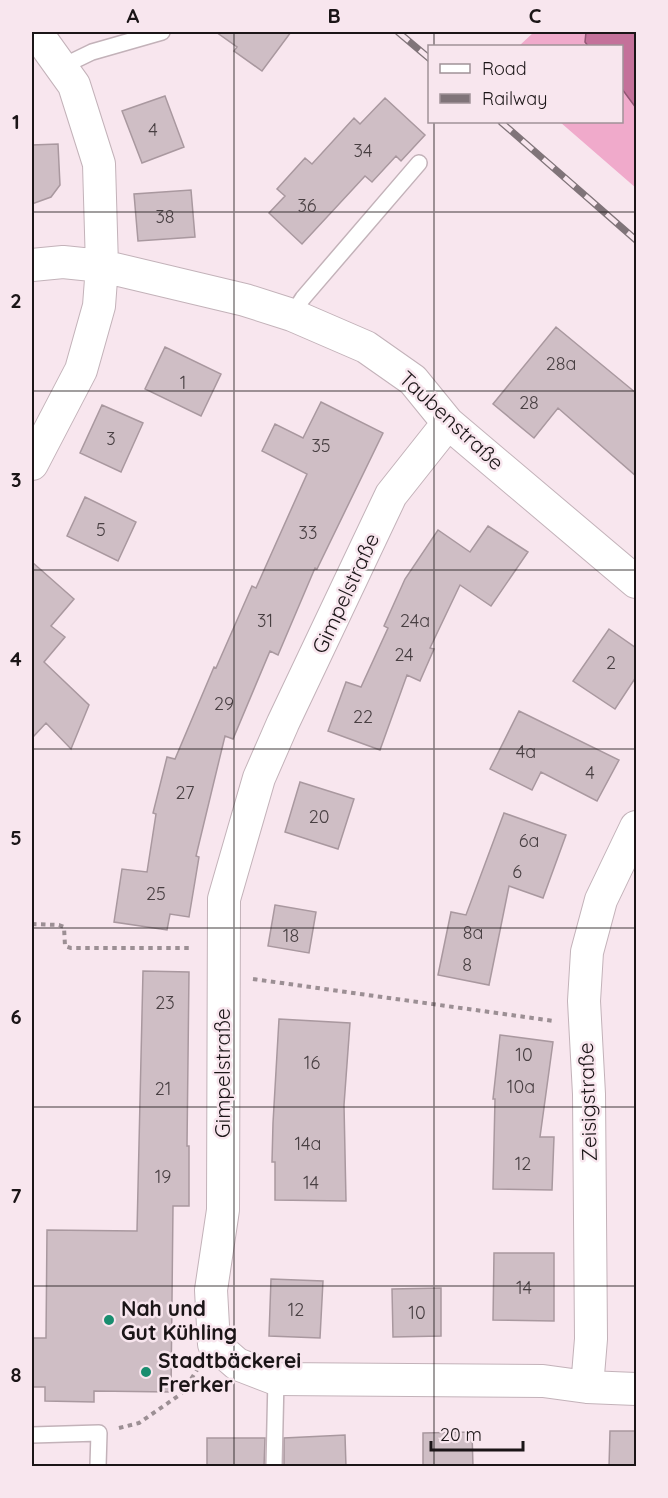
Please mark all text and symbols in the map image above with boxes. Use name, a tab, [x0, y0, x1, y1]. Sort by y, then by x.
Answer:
text: A	[127, 3, 140, 28]
text: B	[327, 3, 341, 28]
text: C	[529, 3, 542, 28]
legend	[428, 45, 623, 123]
text: Road	[482, 57, 527, 80]
text: Railway	[482, 87, 548, 110]
text: 1	[12, 109, 20, 134]
house number: 4	[148, 118, 158, 141]
house number: 34	[354, 139, 372, 162]
house number: 36	[297, 194, 317, 217]
house number: 38	[155, 205, 175, 228]
text: 2	[10, 288, 22, 313]
house number: 28a	[546, 352, 576, 375]
street label: Taubenstraße	[394, 365, 510, 475]
house number: 1	[180, 371, 186, 394]
house number: 28	[519, 391, 539, 414]
house number: 3	[106, 427, 116, 450]
house number: 35	[311, 434, 331, 457]
text: 3	[11, 467, 21, 492]
house number: 5	[96, 518, 106, 541]
house number: 33	[299, 521, 317, 544]
street label: Gimpelstraße	[306, 529, 384, 657]
house number: 31	[257, 609, 273, 632]
house number: 24a	[400, 609, 430, 632]
house number: 24	[394, 643, 414, 666]
text: 4	[10, 646, 22, 671]
house number: 2	[606, 651, 616, 674]
house number: 29	[214, 692, 234, 715]
house number: 22	[353, 705, 373, 728]
house number: 4a	[516, 740, 536, 763]
house number: 4	[585, 761, 595, 784]
house number: 27	[176, 781, 194, 804]
house number: 20	[309, 805, 329, 828]
text: 5	[10, 825, 22, 850]
house number: 6a	[519, 829, 539, 852]
house number: 6	[512, 860, 522, 883]
house number: 25	[146, 882, 166, 905]
house number: 8a	[463, 921, 483, 944]
house number: 18	[283, 924, 299, 947]
house number: 8	[462, 953, 472, 976]
house number: 23	[155, 991, 175, 1014]
text: 6	[10, 1004, 22, 1029]
street label: Gimpelstraße	[209, 1008, 235, 1138]
street label: Zeisigstraße	[572, 1042, 602, 1162]
house number: 10	[515, 1043, 533, 1066]
house number: 16	[304, 1051, 320, 1074]
house number: 10a	[507, 1075, 535, 1098]
house number: 21	[155, 1077, 171, 1100]
house number: 14a	[295, 1132, 321, 1155]
house number: 12	[515, 1152, 531, 1175]
house number: 19	[155, 1165, 171, 1188]
house number: 14	[303, 1171, 319, 1194]
text: 7	[11, 1183, 22, 1208]
house number: 14	[516, 1276, 532, 1299]
place label: Nah und Gut Kühling	[121, 1295, 237, 1345]
house number: 12	[288, 1298, 304, 1321]
house number: 10	[408, 1301, 426, 1324]
marker: Nah und Gut Kühling	[102, 1313, 116, 1327]
place label: Stadtbäckerei Frerker	[158, 1347, 301, 1397]
text: 8	[11, 1362, 22, 1387]
marker: Stadtbäckerei Frerker	[139, 1365, 153, 1379]
scale bar	[431, 1414, 522, 1452]
text: 20 m	[440, 1423, 482, 1446]

